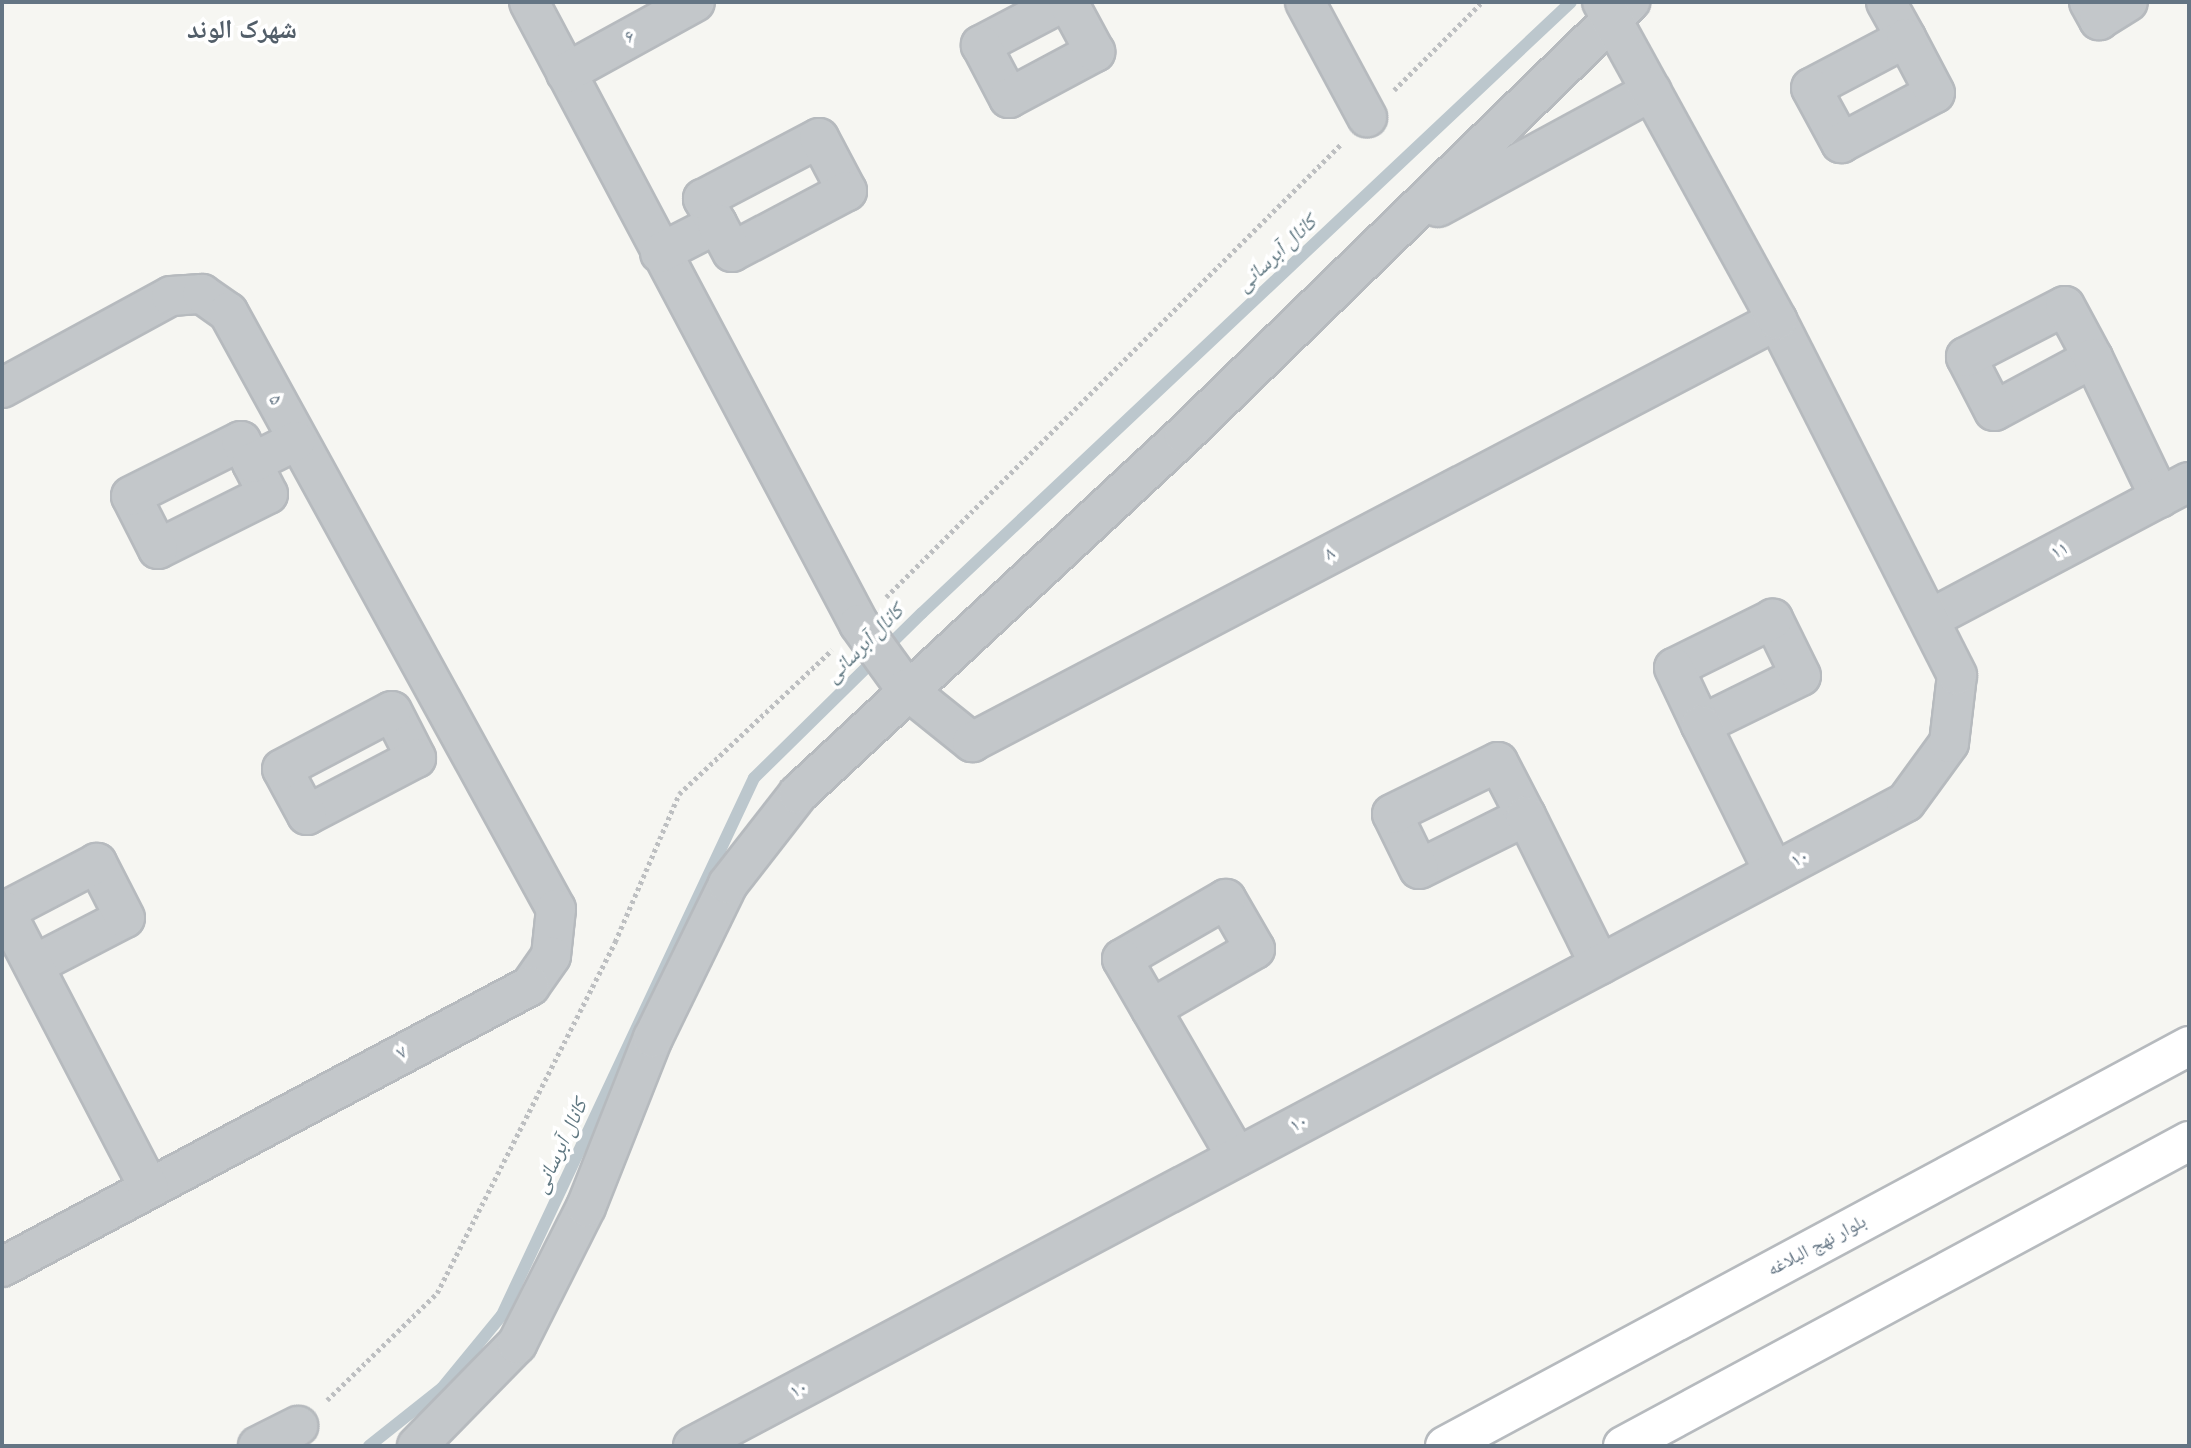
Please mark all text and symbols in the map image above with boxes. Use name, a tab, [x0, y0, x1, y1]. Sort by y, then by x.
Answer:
district label: شهرک الوند	[187, 14, 297, 46]
street label: ۶	[621, 25, 639, 49]
water label: کانال آبرسانی	[1231, 209, 1321, 297]
street label: ۵	[263, 391, 287, 409]
street label: ۱۱	[2047, 537, 2073, 565]
street label: ۸	[1321, 542, 1339, 566]
water label: کانال آبرسانی	[819, 598, 909, 688]
street label: ۱۰	[1787, 845, 1813, 873]
street label: ۷	[393, 1041, 411, 1065]
water label: کانال آبرسانی	[527, 1095, 593, 1197]
street label: ۱۰	[1286, 1110, 1312, 1138]
street label: بلوار نهج البلاغه	[1764, 1210, 1870, 1282]
street label: ۱۰	[786, 1376, 812, 1404]

